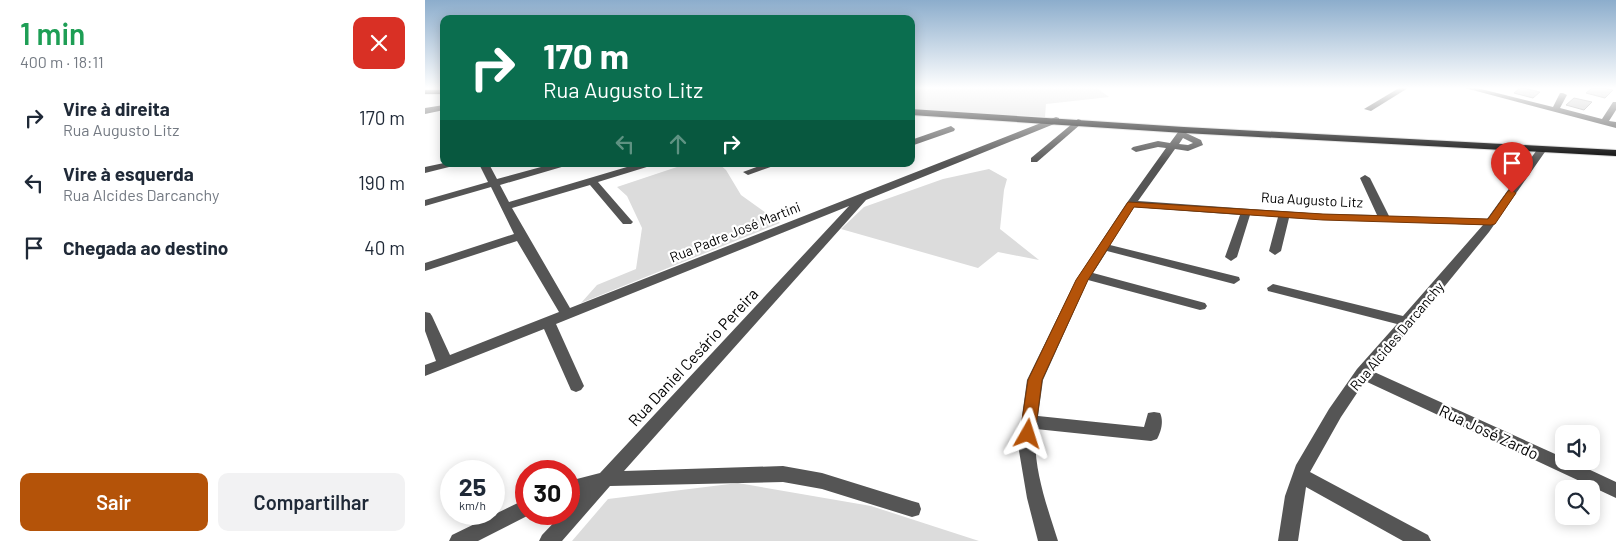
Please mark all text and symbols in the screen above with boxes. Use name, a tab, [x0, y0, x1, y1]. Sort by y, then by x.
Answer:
text: 1 min	[20, 15, 85, 51]
button: close	[353, 17, 405, 69]
text: 170 m	[543, 34, 629, 76]
icon: right	[460, 35, 525, 100]
text: 400 m · 18:11	[20, 52, 104, 71]
text: Rua Augusto Litz	[543, 76, 703, 102]
text: Vire à direita	[63, 97, 170, 120]
icon: right	[20, 104, 48, 132]
text: 170 m	[359, 106, 405, 129]
text: Rua Augusto Litz	[63, 120, 179, 139]
icon: left	[611, 130, 639, 158]
icon: ahead	[664, 130, 692, 158]
icon: right	[717, 130, 745, 158]
pin	[1491, 142, 1533, 193]
icon: arrive	[1498, 149, 1526, 177]
text: Vire à esquerda	[63, 162, 194, 185]
icon: left	[20, 169, 48, 197]
text: 190 m	[358, 171, 405, 194]
text: Rua Alcides Darcanchy	[63, 185, 219, 204]
street label: Rua Augusto Litz	[1261, 188, 1363, 211]
street label: Rua Padre José Martini	[667, 198, 803, 266]
icon: arrive	[20, 234, 48, 262]
text: Chegada ao destino	[63, 236, 228, 259]
text: 40 m	[364, 236, 405, 259]
street label: Rua Alcides Darcanchy	[1346, 277, 1447, 394]
street label: Rua Daniel Cesário Pereira	[624, 284, 762, 430]
street label: Rua José Zardo	[1437, 400, 1542, 463]
position arrow	[1001, 407, 1053, 459]
map controls	[1555, 425, 1600, 525]
button: sound	[1555, 425, 1600, 470]
speed limit sign: 30	[515, 460, 580, 525]
text: 25	[459, 471, 486, 501]
button: Sair	[20, 473, 208, 531]
button: Compartilhar	[218, 473, 405, 531]
button: search	[1555, 480, 1600, 525]
text: km/h	[459, 498, 486, 512]

